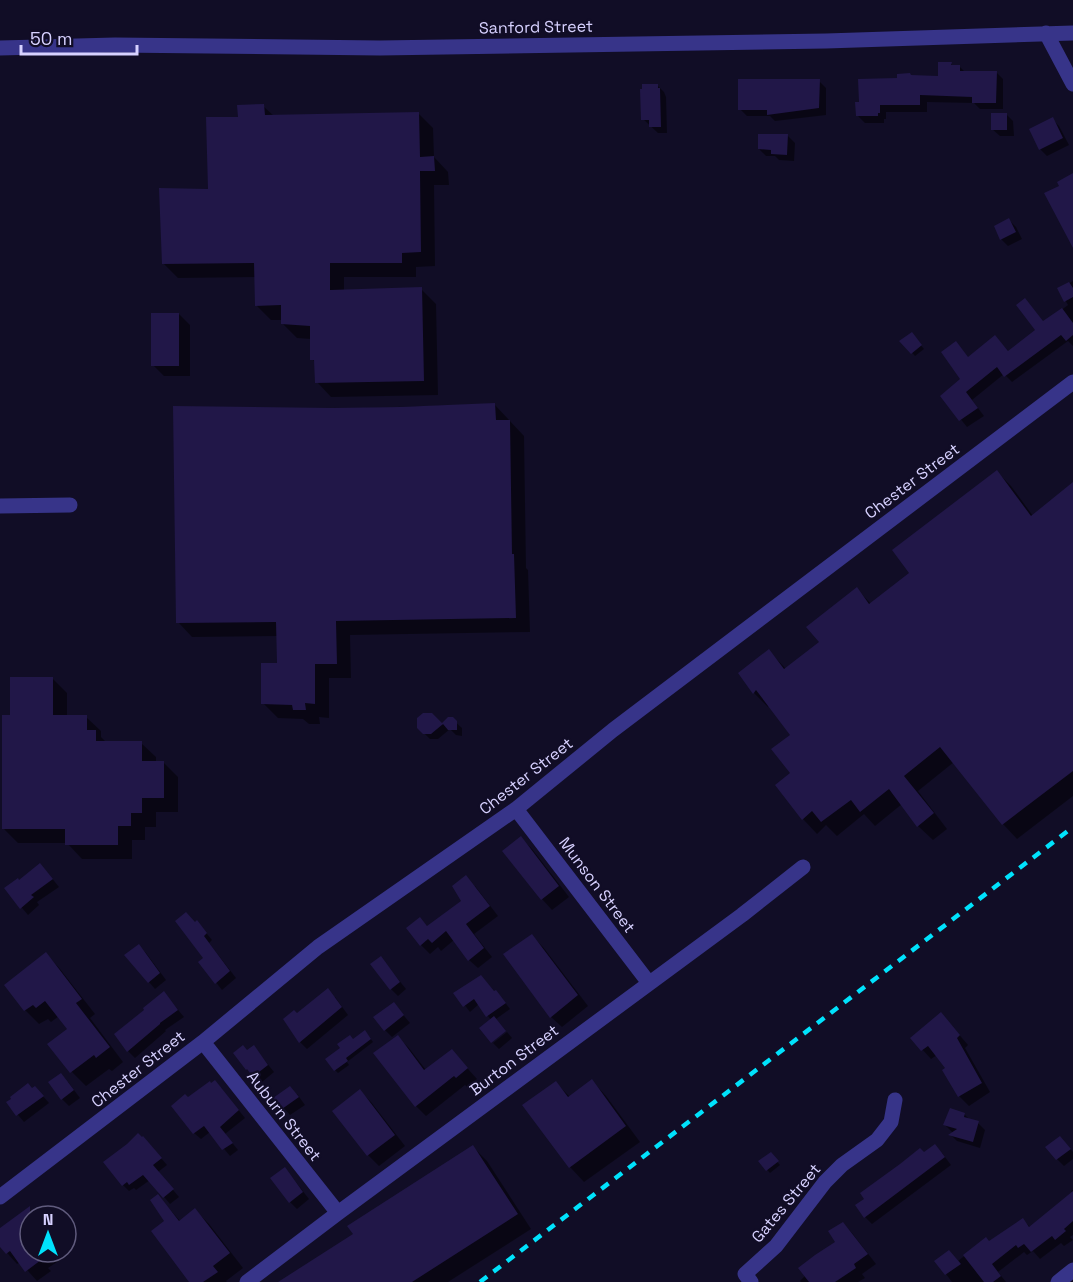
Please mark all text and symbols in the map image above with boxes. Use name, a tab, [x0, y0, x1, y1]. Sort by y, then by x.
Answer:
street label: Sanford Street	[479, 16, 593, 38]
scale bar	[21, 18, 136, 56]
text: 50 m	[30, 27, 72, 50]
street label: Chester Street	[860, 438, 964, 524]
street label: Chester Street	[475, 733, 577, 819]
street label: Munson Street	[554, 833, 640, 937]
street label: Burton Street	[465, 1020, 563, 1100]
street label: Chester Street	[87, 1026, 189, 1112]
street label: Auburn Street	[242, 1067, 326, 1165]
street label: Gates Street	[747, 1159, 825, 1247]
north arrow	[18, 1204, 78, 1264]
text: N	[43, 1209, 53, 1230]

